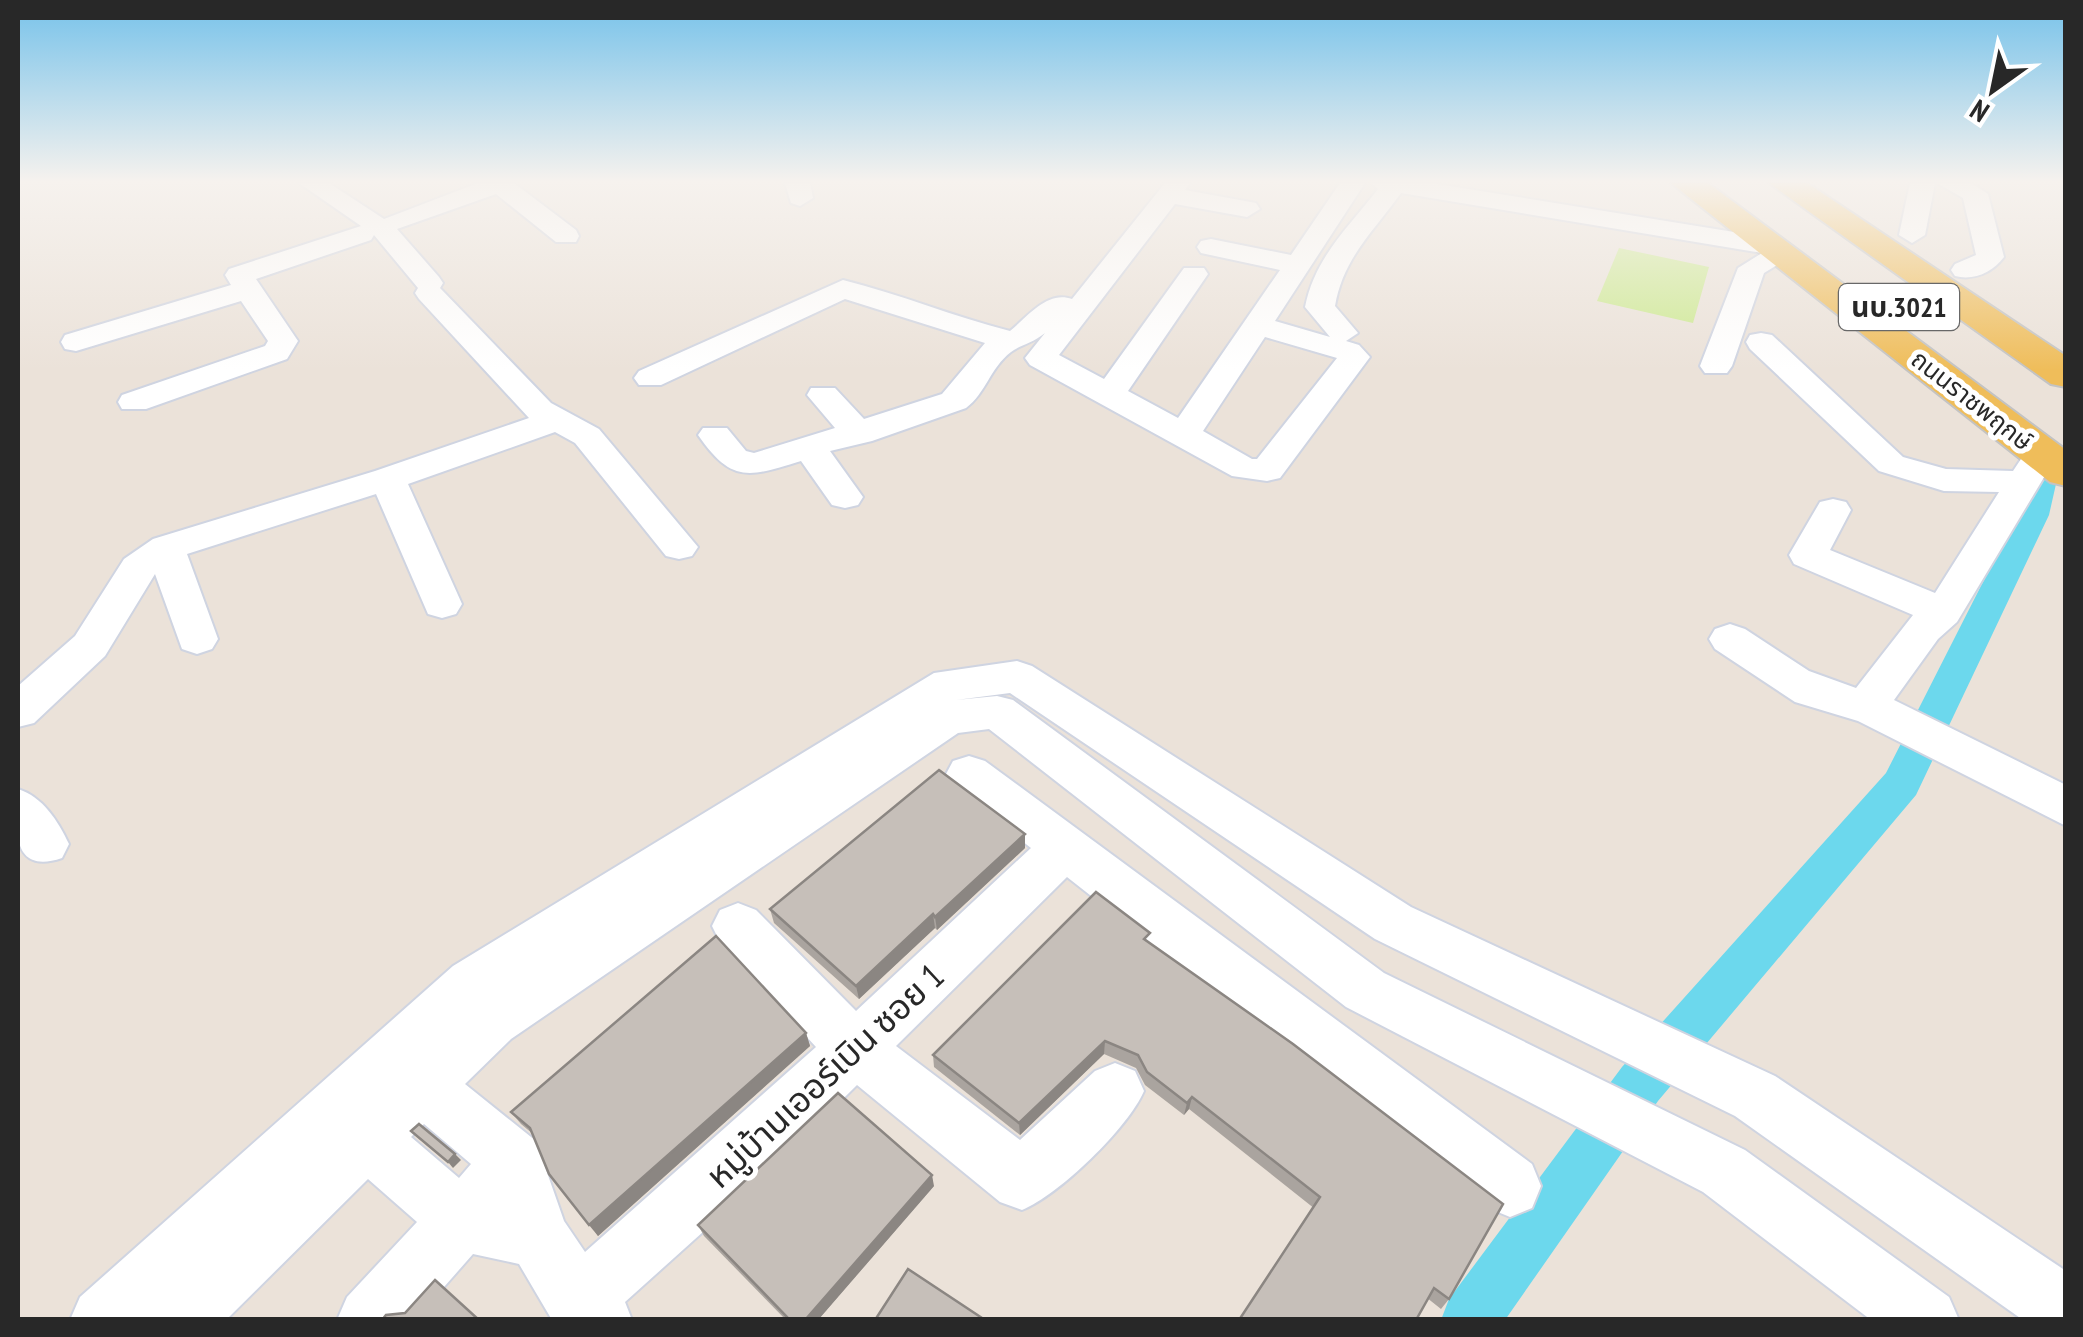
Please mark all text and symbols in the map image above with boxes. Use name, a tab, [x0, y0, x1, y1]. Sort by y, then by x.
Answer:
north arrow	[1943, 40, 2043, 140]
text: N	[1963, 92, 1996, 131]
road number: นบ.3021	[1839, 284, 1959, 330]
street label: ถนนราชพฤกษ์	[1905, 343, 2039, 457]
street label: หมู่บ้านเออร์เบิน ซอย 1	[695, 953, 953, 1198]

